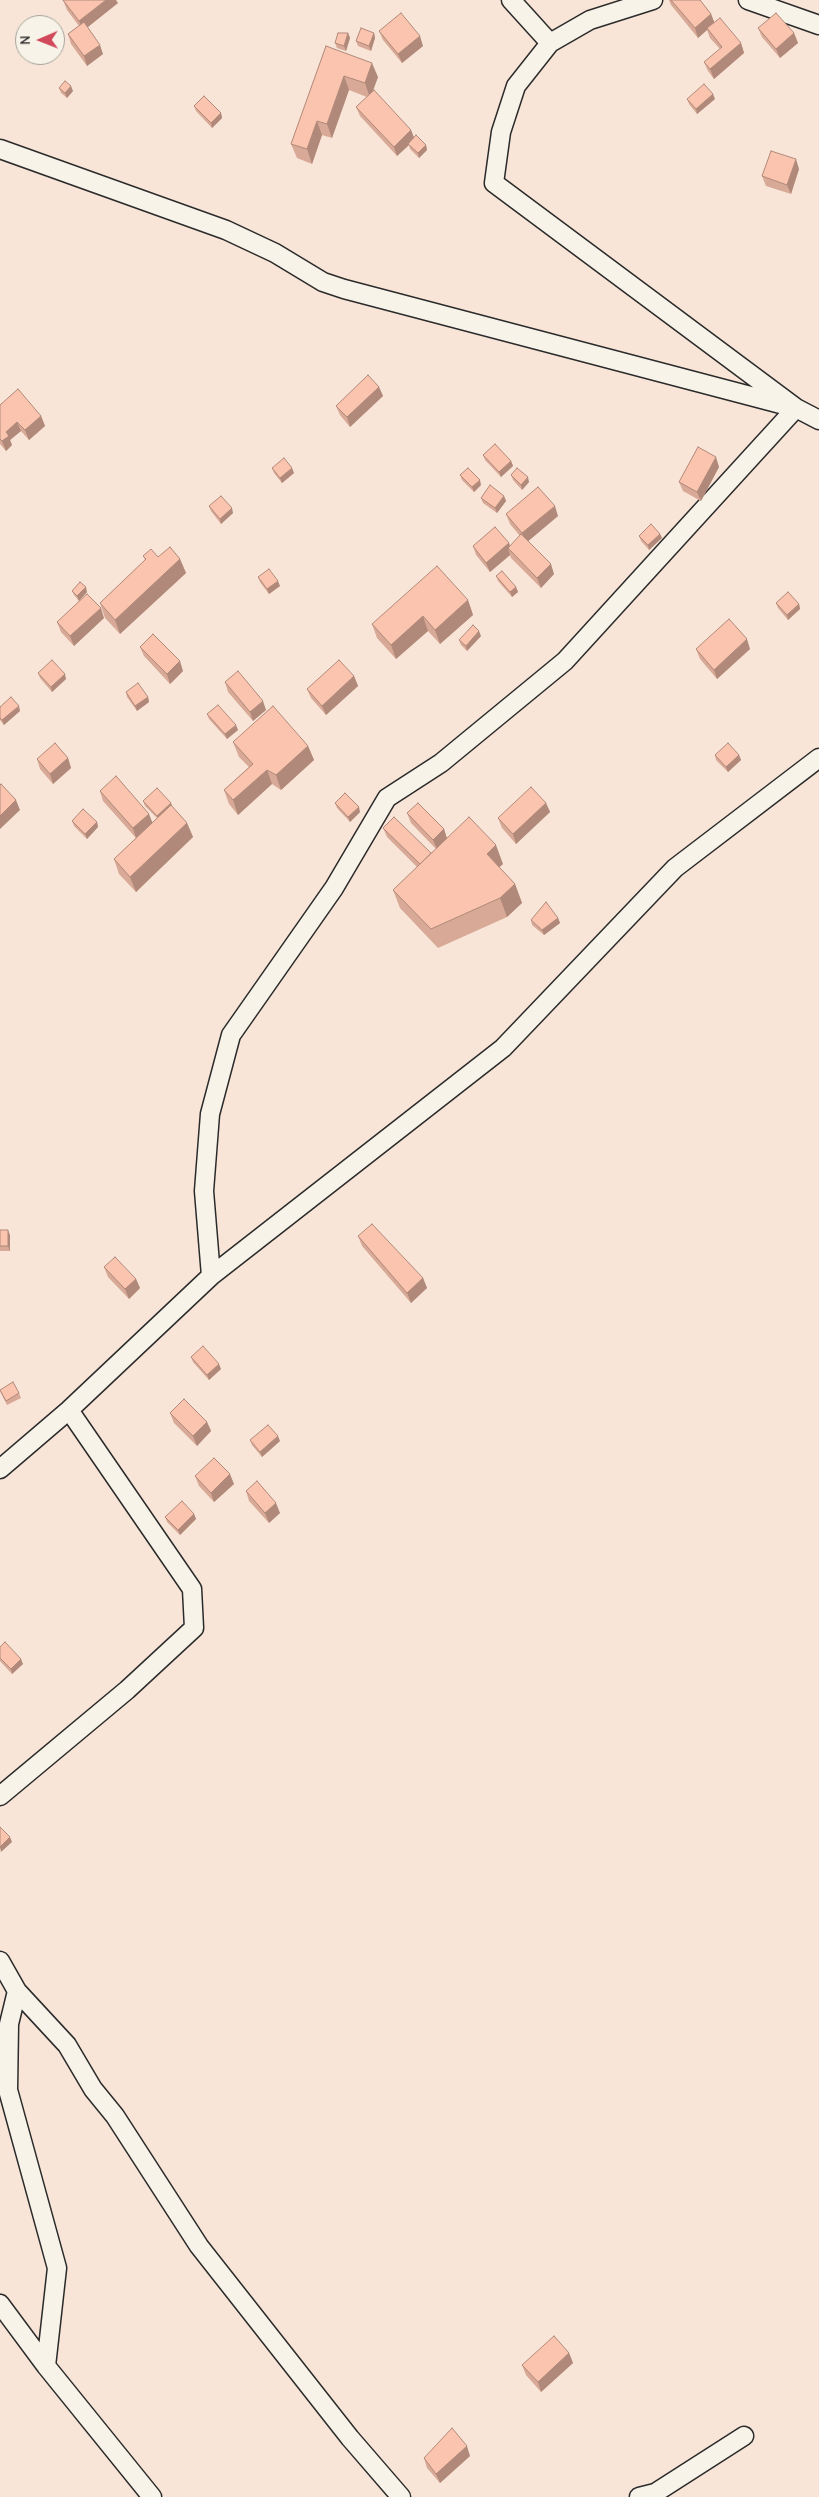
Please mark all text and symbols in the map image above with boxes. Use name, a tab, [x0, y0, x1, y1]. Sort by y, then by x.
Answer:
north arrow	[15, 15, 65, 65]
text: N	[17, 36, 34, 45]

